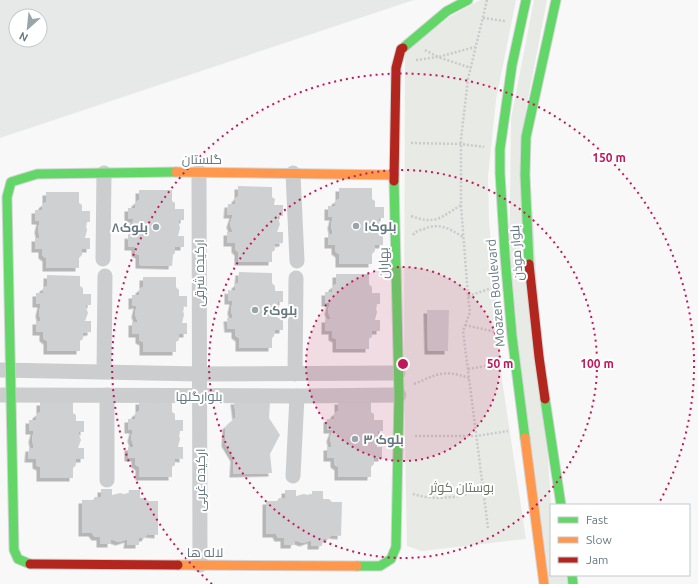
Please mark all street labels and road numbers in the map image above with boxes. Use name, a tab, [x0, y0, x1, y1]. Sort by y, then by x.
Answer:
street label: گلستان	[182, 152, 222, 167]
street label: بلوار موذن	[507, 225, 526, 281]
street label: Moazen Boulevard	[483, 238, 507, 348]
street label: ارکیده شرقی	[192, 239, 207, 307]
street label: بهاران	[376, 247, 391, 279]
street label: بلوارگلها	[175, 389, 223, 404]
street label: ارکیده غربی	[193, 449, 208, 511]
street label: لاله ها	[187, 545, 223, 559]

